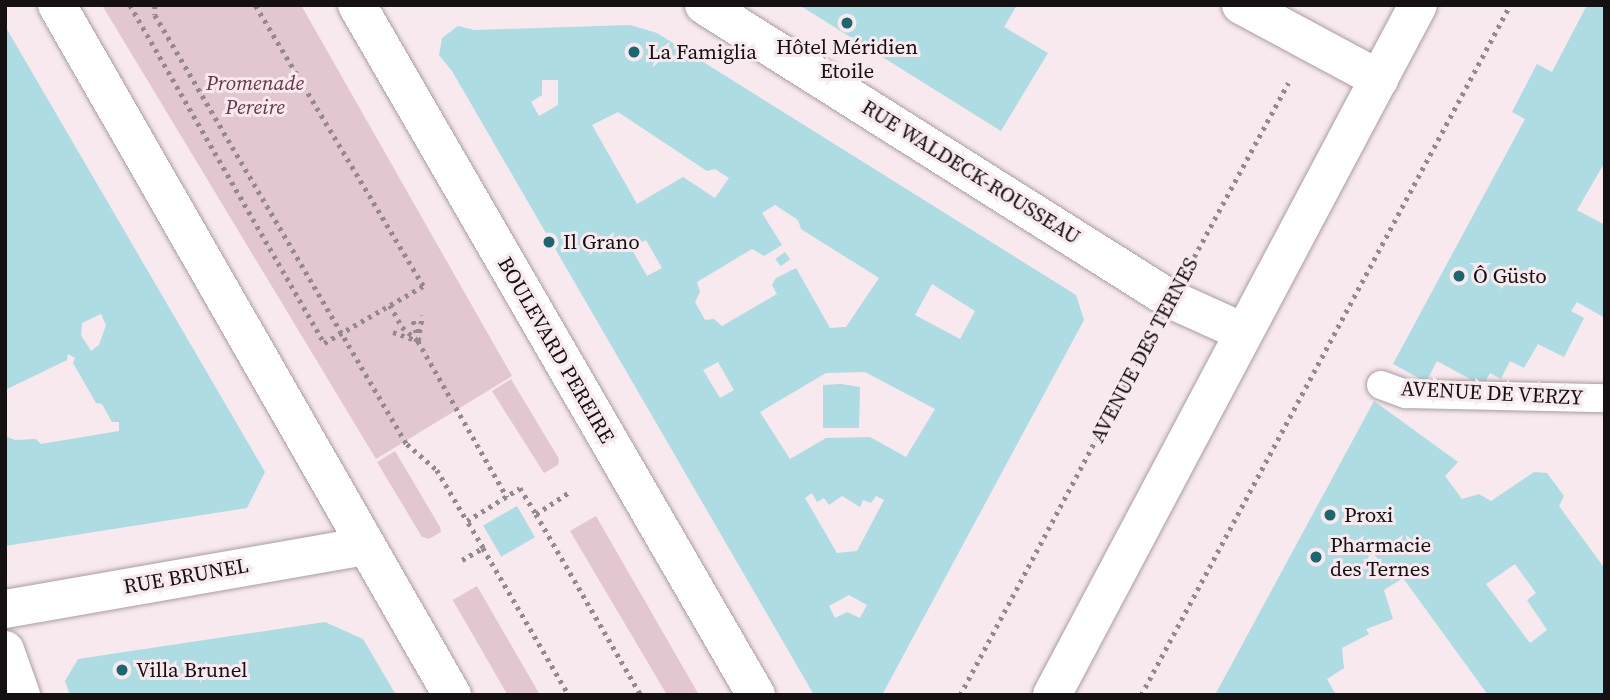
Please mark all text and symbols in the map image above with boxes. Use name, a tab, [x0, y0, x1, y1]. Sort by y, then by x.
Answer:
marker: Hôtel Méridien Etoile	[839, 15, 855, 31]
place label: Hôtel Méridien Etoile	[776, 34, 918, 84]
place label: La Famiglia	[648, 39, 757, 65]
marker: La Famiglia	[626, 44, 642, 60]
park label: Promenade Pereire	[206, 70, 304, 120]
street label: RUE WALDECK-ROUSSEAU	[857, 94, 1085, 250]
place label: Il Grano	[563, 229, 640, 255]
marker: Il Grano	[541, 234, 557, 250]
street label: BOULEVARD PEREIRE	[492, 252, 620, 448]
street label: AVENUE DES TERNES	[1084, 253, 1204, 447]
place label: Ô Güsto	[1473, 263, 1547, 289]
marker: Ô Güsto	[1451, 268, 1467, 284]
street label: AVENUE DE VERZY	[1400, 376, 1584, 410]
place label: Proxi	[1344, 502, 1393, 528]
marker: Proxi	[1322, 507, 1338, 523]
place label: Pharmacie des Ternes	[1330, 532, 1431, 582]
marker: Pharmacie des Ternes	[1308, 549, 1324, 565]
street label: RUE BRUNEL	[121, 553, 251, 599]
place label: Villa Brunel	[136, 657, 247, 683]
marker: Villa Brunel	[114, 662, 130, 678]

